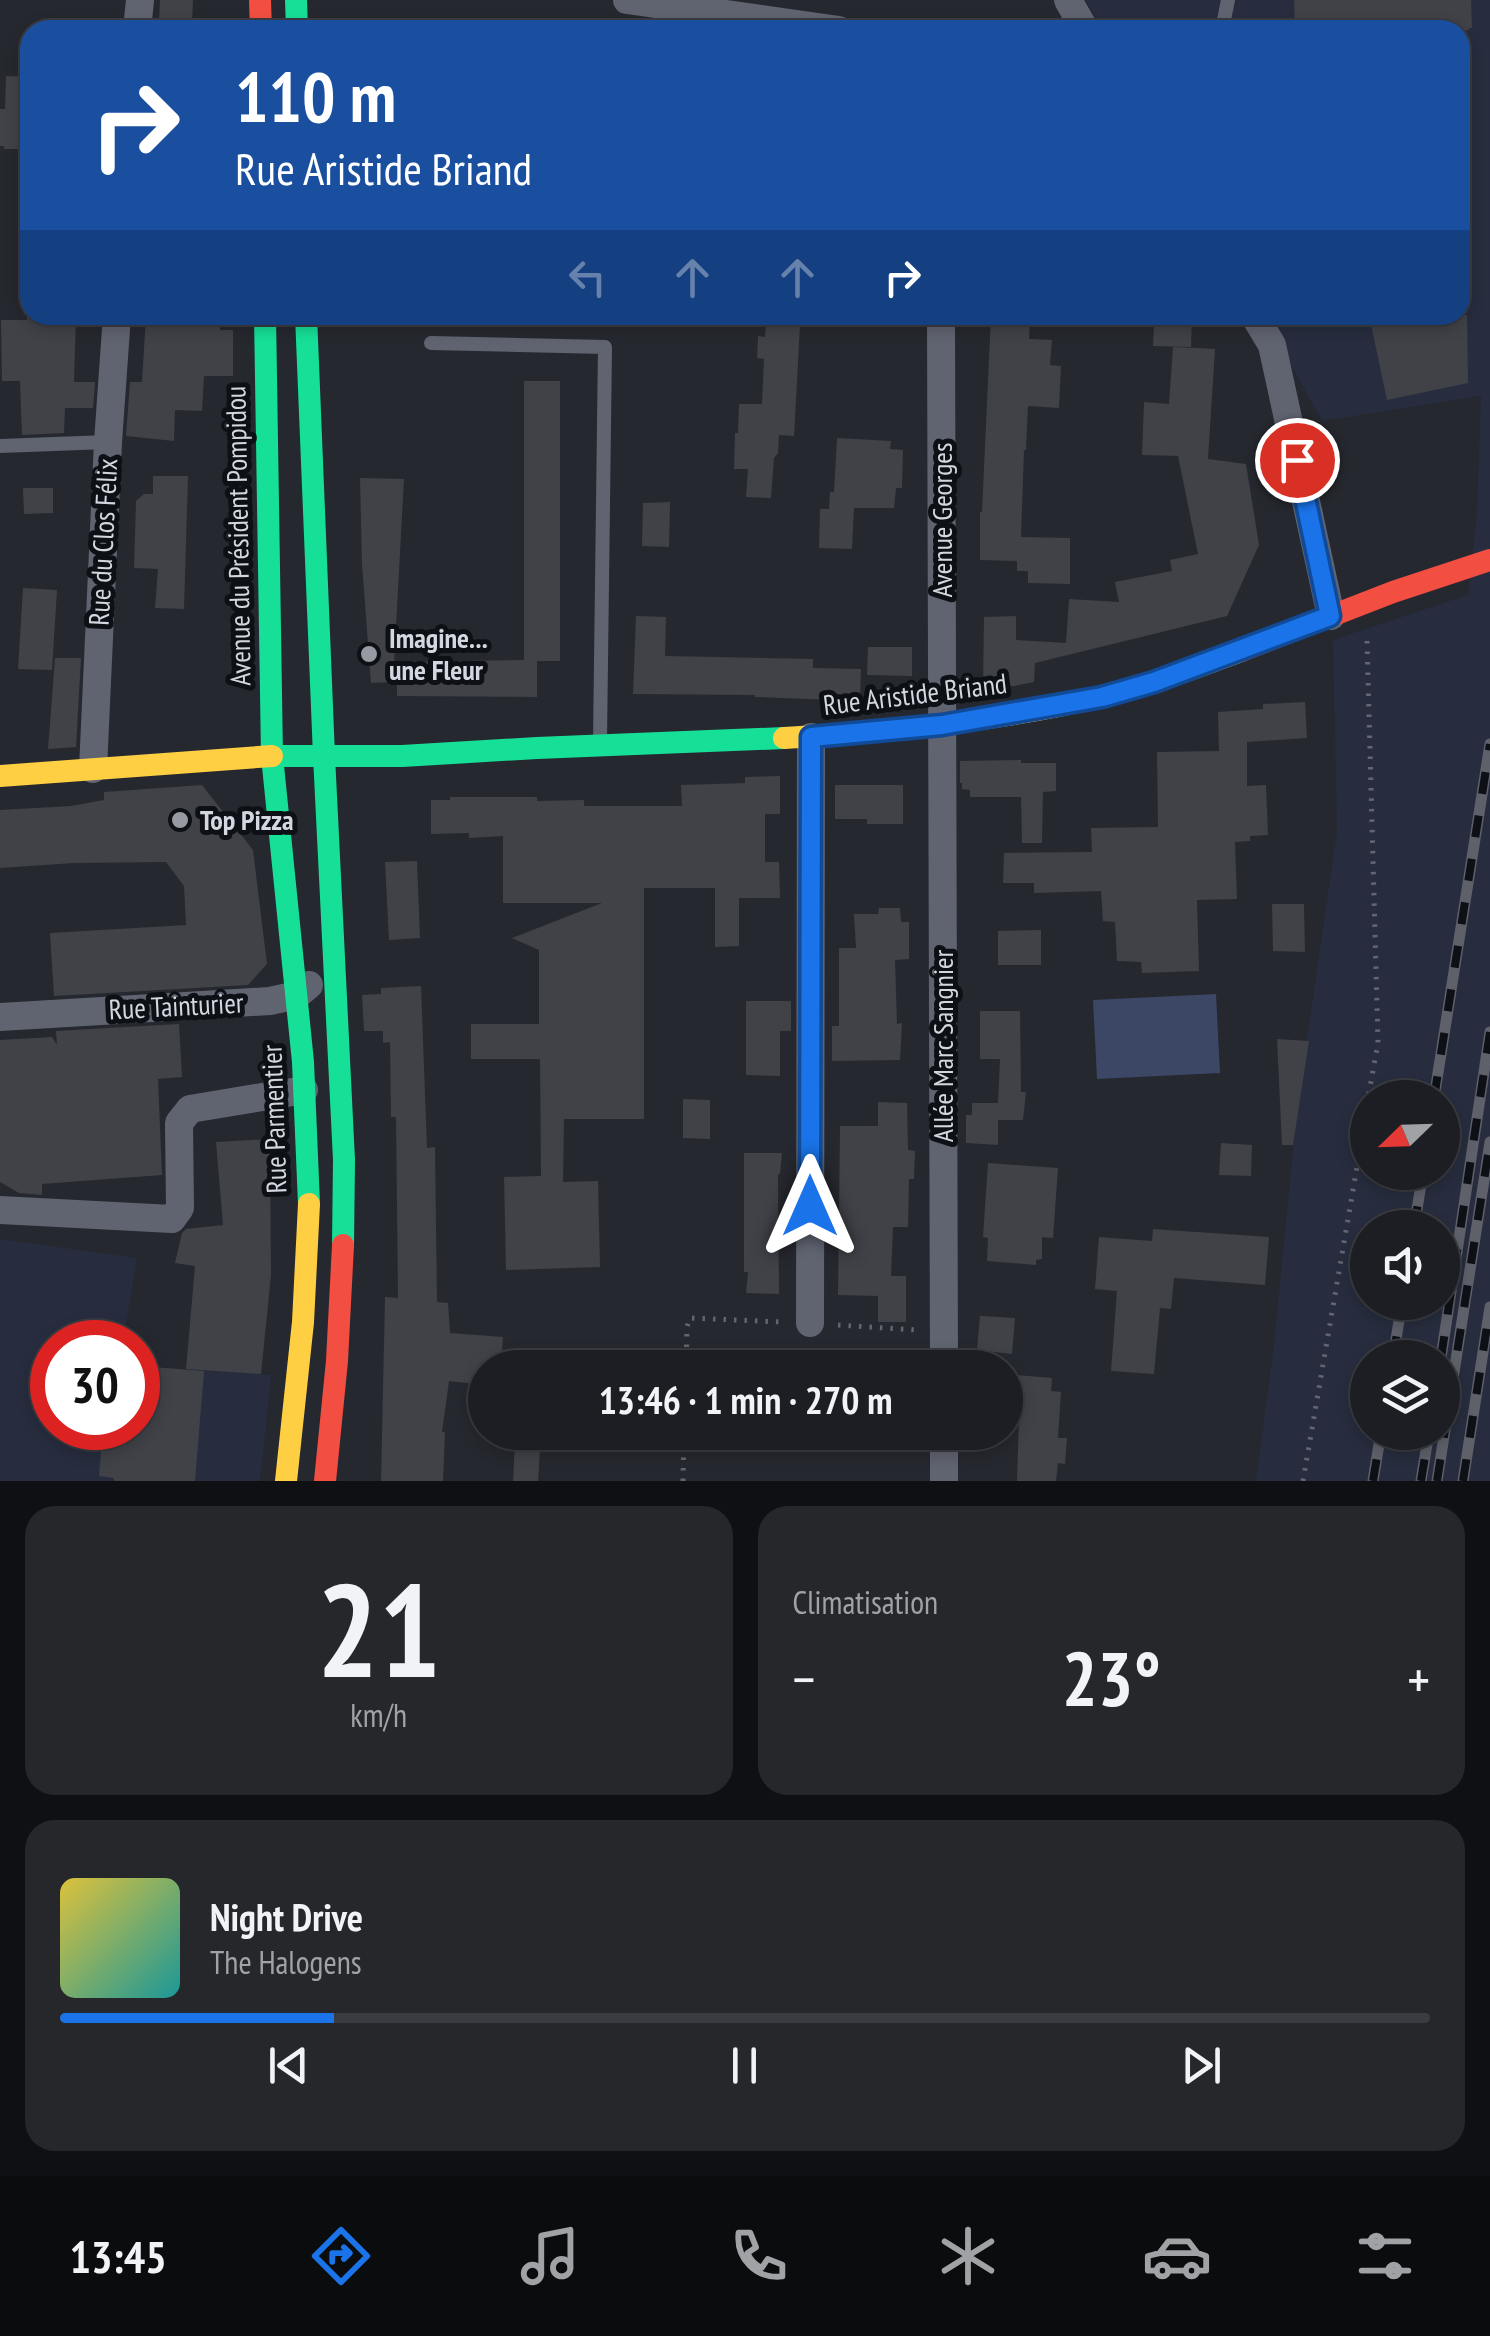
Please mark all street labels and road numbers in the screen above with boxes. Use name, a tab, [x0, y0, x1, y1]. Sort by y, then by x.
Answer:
street label: Avenue du Président Pompidou	[216, 386, 259, 686]
street label: Avenue Georges	[923, 443, 960, 597]
street label: Rue du Clos Félix	[80, 457, 125, 627]
street label: Rue Aristide Briand	[821, 664, 1009, 723]
street label: Allée Marc Sangnier	[924, 949, 961, 1142]
street label: Rue Tainturier	[108, 983, 245, 1028]
street label: Rue Parmentier	[252, 1044, 295, 1194]

